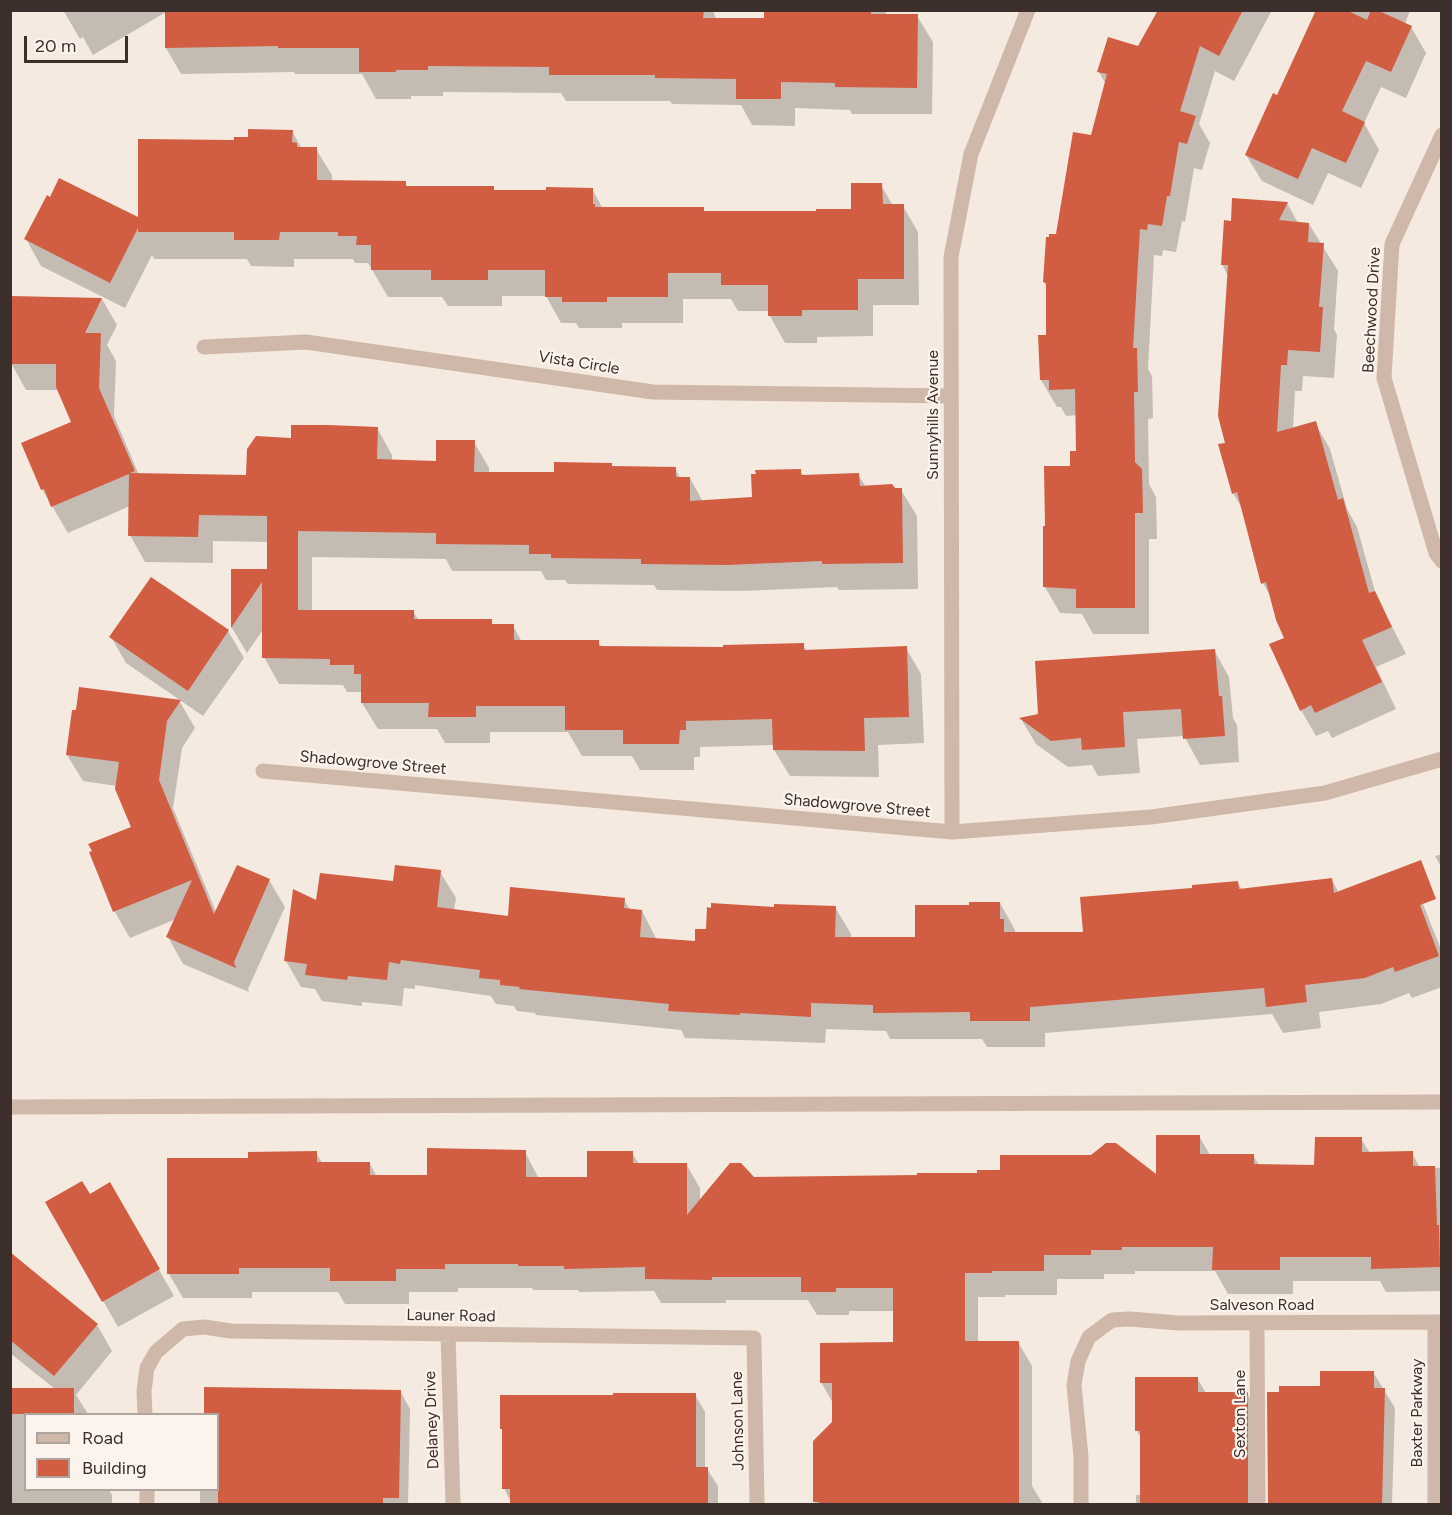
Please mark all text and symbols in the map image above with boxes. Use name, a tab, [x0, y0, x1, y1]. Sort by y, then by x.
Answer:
scale bar	[27, 24, 130, 62]
text: 20 m	[35, 35, 76, 57]
street label: Beechwood Drive	[1359, 247, 1385, 373]
street label: Vista Circle	[537, 347, 621, 379]
street label: Sunnyhills Avenue	[923, 350, 943, 480]
street label: Shadowgrove Street	[299, 747, 447, 779]
street label: Shadowgrove Street	[783, 790, 931, 822]
street label: Salveson Road	[1210, 1295, 1314, 1315]
street label: Launer Road	[406, 1306, 496, 1326]
street label: Baxter Parkway	[1407, 1359, 1427, 1467]
street label: Sexton Lane	[1230, 1370, 1250, 1458]
street label: Delaney Drive	[421, 1371, 443, 1469]
street label: Johnson Lane	[728, 1371, 748, 1471]
legend	[24, 1413, 219, 1491]
text: Road	[82, 1427, 123, 1449]
text: Building	[82, 1457, 147, 1479]

